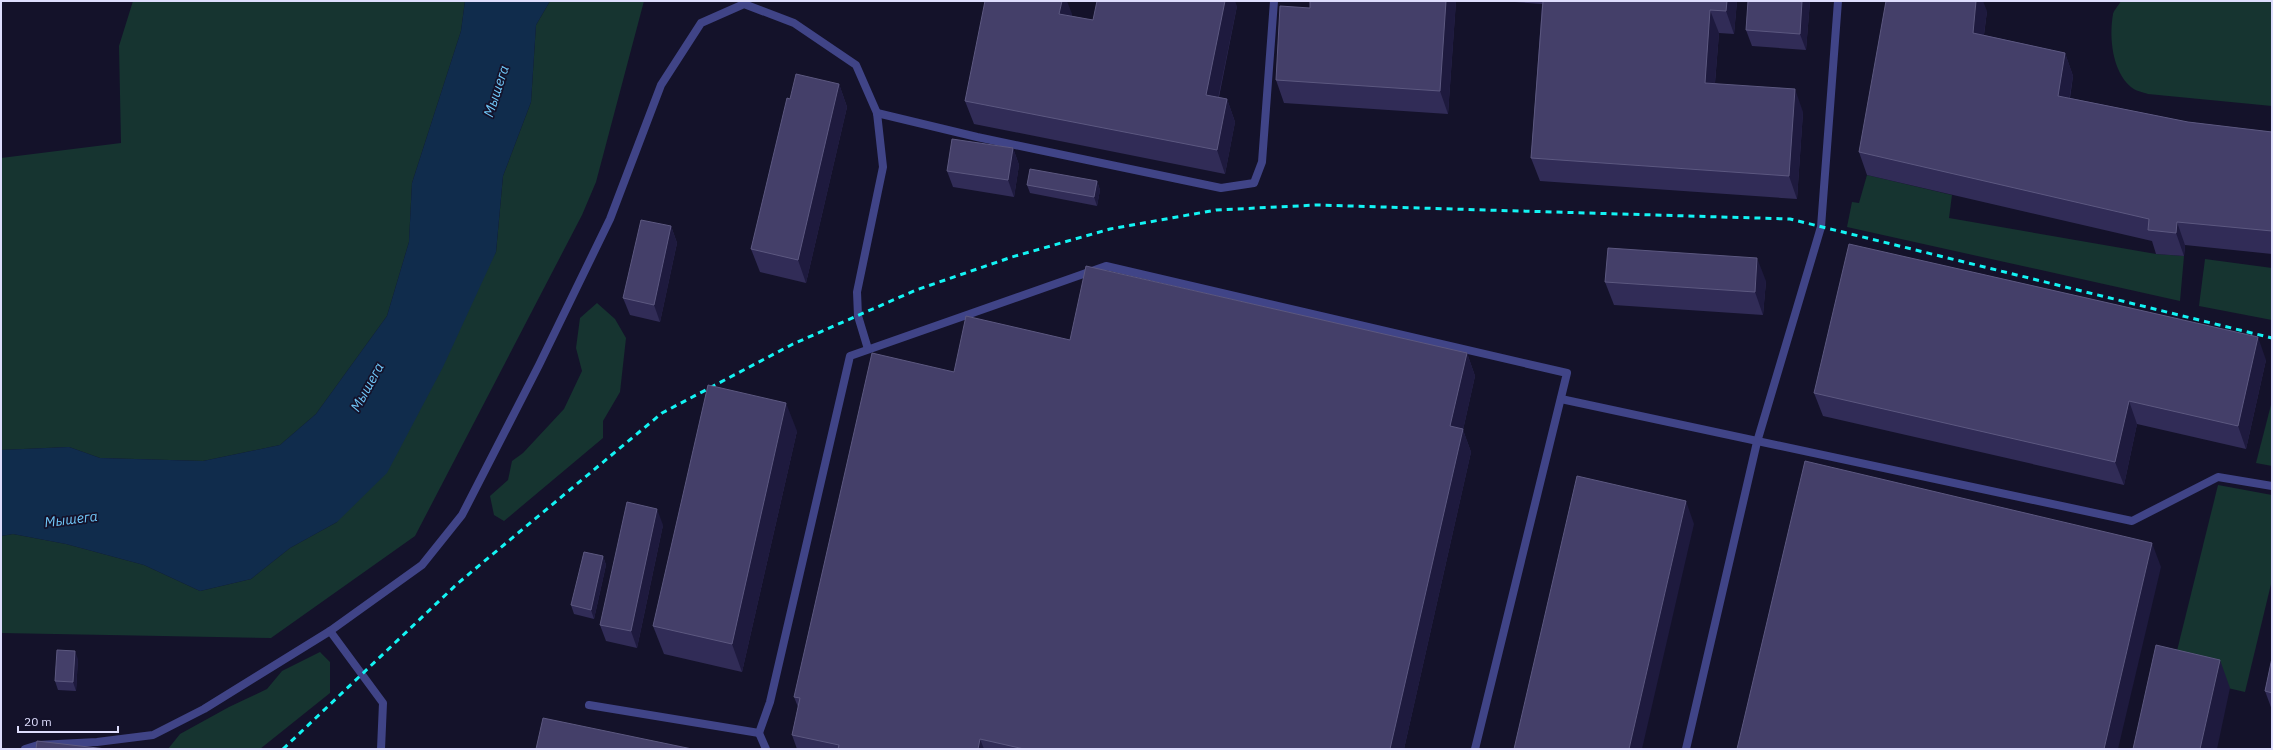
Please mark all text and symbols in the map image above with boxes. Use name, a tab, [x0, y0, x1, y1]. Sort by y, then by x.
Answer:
water label: Мышега	[479, 63, 513, 119]
water label: Мышега	[346, 359, 388, 415]
water label: Мышега	[43, 507, 99, 531]
scale bar	[18, 708, 118, 734]
text: 20 m	[24, 714, 52, 729]

